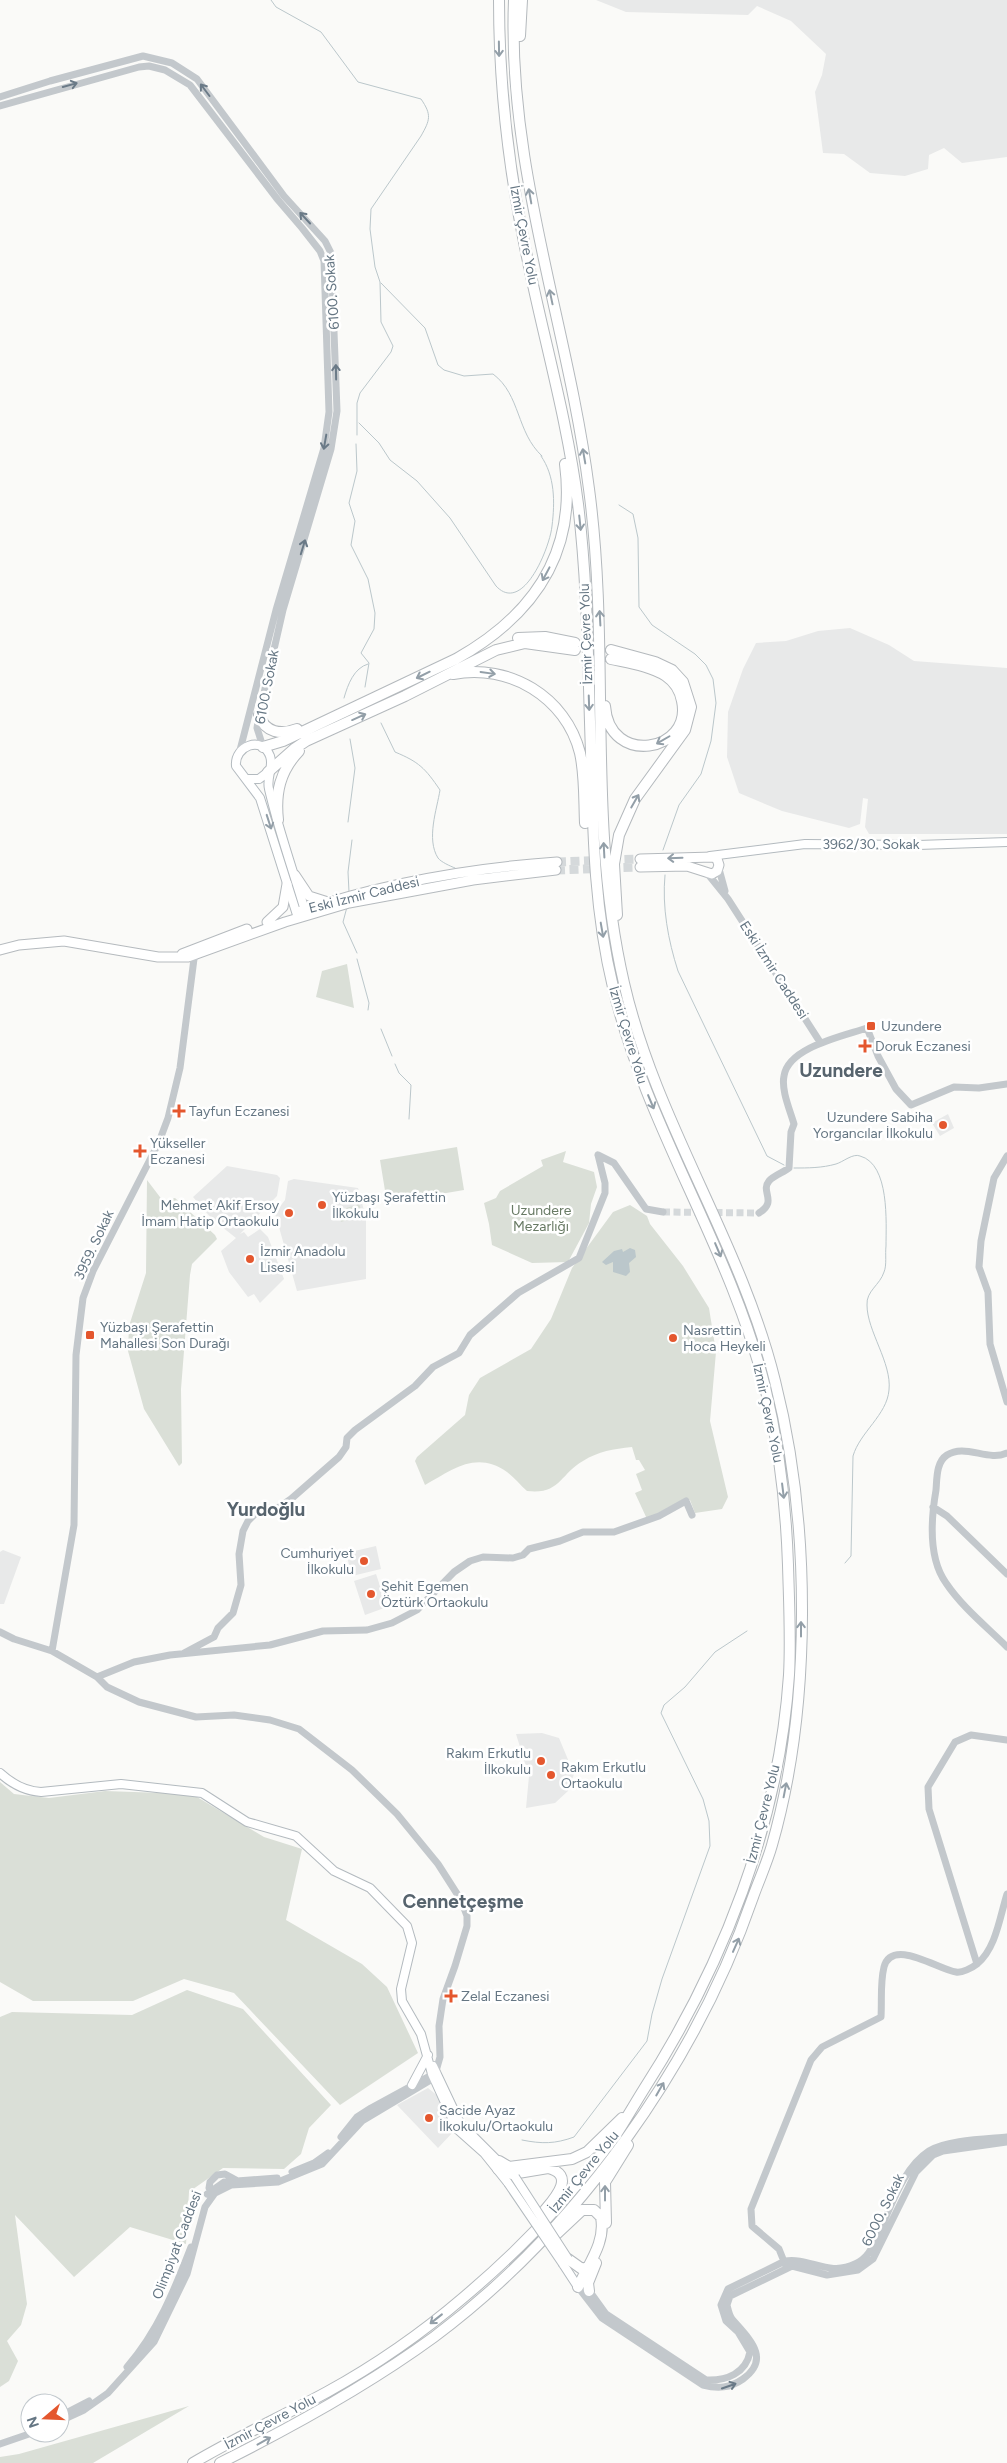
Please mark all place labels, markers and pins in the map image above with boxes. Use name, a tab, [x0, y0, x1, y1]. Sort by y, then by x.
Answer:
place label: Uzundere	[881, 1018, 942, 1035]
marker: Uzundere	[865, 1020, 877, 1032]
place label: Doruk Eczanesi	[875, 1038, 971, 1055]
marker: Doruk Eczanesi	[859, 1040, 871, 1052]
place label: Tayfun Eczanesi	[189, 1103, 290, 1120]
marker: Tayfun Eczanesi	[173, 1105, 185, 1117]
place label: Uzundere Sabiha Yorgancılar İlkokulu	[813, 1109, 933, 1142]
marker: Uzundere Sabiha Yorgancılar İlkokulu	[937, 1119, 949, 1131]
place label: Yükseller Eczanesi	[150, 1135, 206, 1168]
marker: Yükseller Eczanesi	[134, 1145, 146, 1157]
place label: Yüzbaşı Şerafettin İlkokulu	[332, 1189, 446, 1222]
place label: Mehmet Akif Ersoy İmam Hatip Ortaokulu	[141, 1197, 280, 1230]
marker: Yüzbaşı Şerafettin İlkokulu	[316, 1199, 328, 1211]
marker: Mehmet Akif Ersoy İmam Hatip Ortaokulu	[283, 1207, 295, 1219]
place label: İzmir Anadolu Lisesi	[260, 1243, 346, 1276]
marker: İzmir Anadolu Lisesi	[244, 1253, 256, 1265]
place label: Yüzbaşı Şerafettin Mahallesi Son Durağı	[100, 1319, 230, 1352]
place label: Nasrettin Hoca Heykeli	[683, 1322, 766, 1355]
marker: Yüzbaşı Şerafettin Mahallesi Son Durağı	[84, 1329, 96, 1341]
marker: Nasrettin Hoca Heykeli	[667, 1332, 679, 1344]
place label: Cumhuriyet İlkokulu	[280, 1545, 354, 1578]
marker: Cumhuriyet İlkokulu	[358, 1555, 370, 1567]
place label: Şehit Egemen Öztürk Ortaokulu	[381, 1578, 488, 1611]
marker: Şehit Egemen Öztürk Ortaokulu	[365, 1588, 377, 1600]
place label: Rakım Erkutlu İlkokulu	[446, 1745, 531, 1778]
marker: Rakım Erkutlu İlkokulu	[535, 1755, 547, 1767]
place label: Rakım Erkutlu Ortaokulu	[561, 1759, 646, 1792]
marker: Rakım Erkutlu Ortaokulu	[545, 1769, 557, 1781]
place label: Zelal Eczanesi	[461, 1988, 549, 2005]
marker: Zelal Eczanesi	[445, 1990, 457, 2002]
place label: Sacide Ayaz İlkokulu/Ortaokulu	[439, 2102, 553, 2135]
marker: Sacide Ayaz İlkokulu/Ortaokulu	[423, 2112, 435, 2124]

